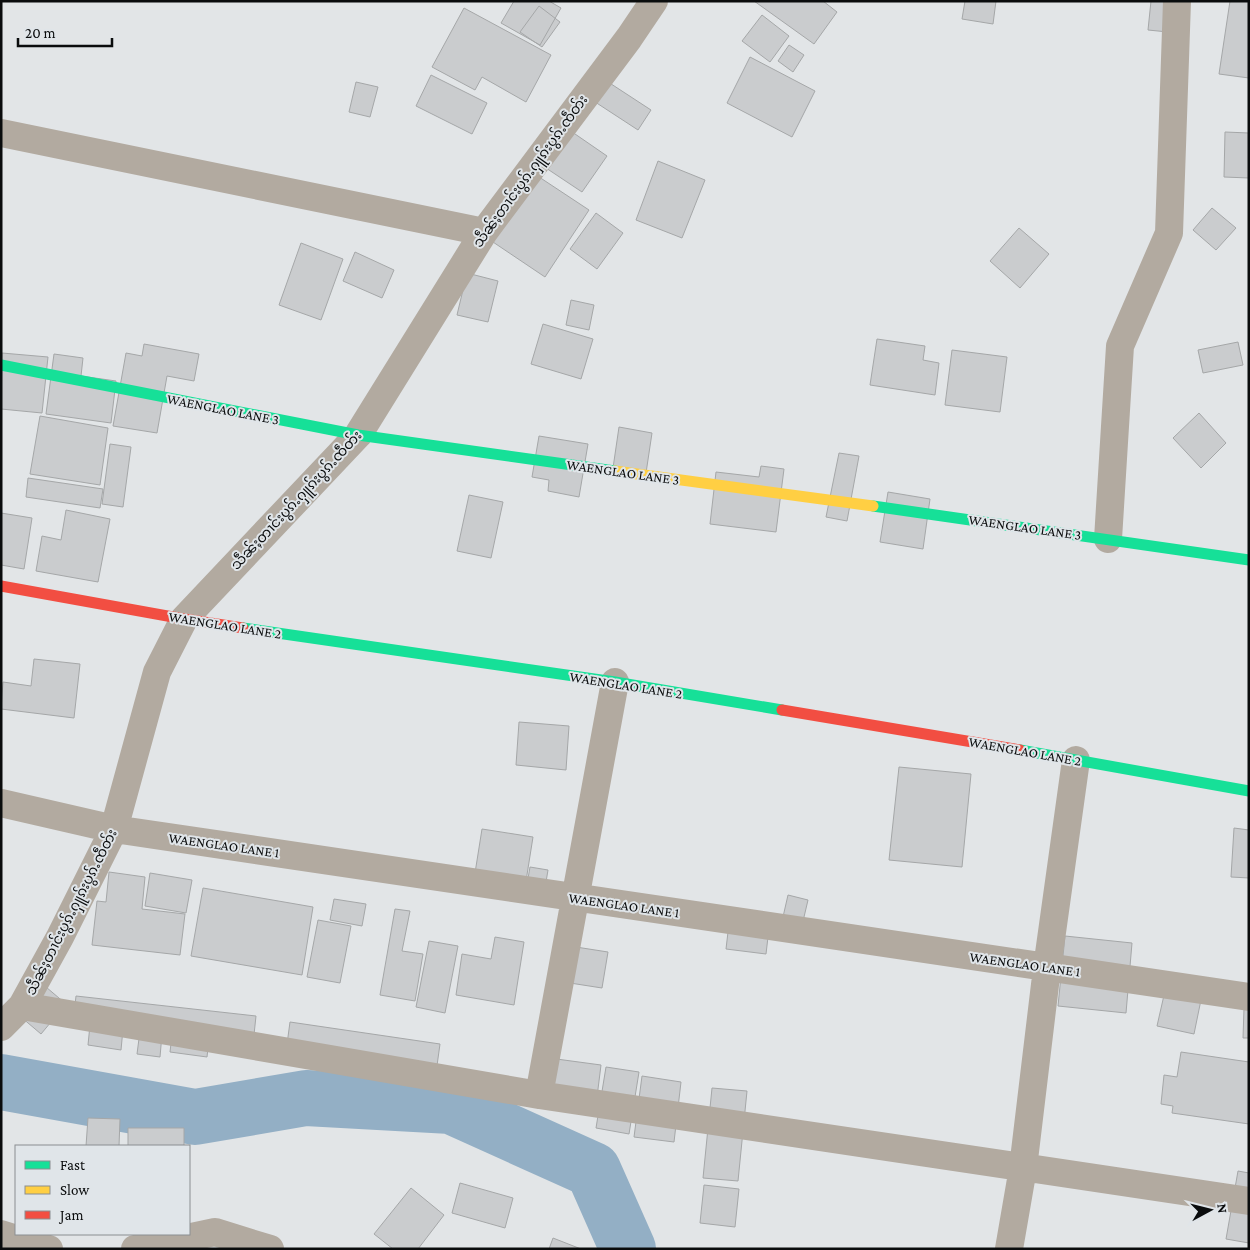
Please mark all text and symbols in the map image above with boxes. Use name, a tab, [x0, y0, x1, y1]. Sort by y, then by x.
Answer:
scale bar	[18, 15, 111, 47]
text: 20 m	[25, 25, 56, 41]
street label: သဵၼ်ႈတၢင်းပွၵ်ႉႁူၵ်းပွၵ်ႉၸဵတ်း	[468, 91, 594, 253]
street label: WAENGLAO LANE 3	[166, 390, 280, 428]
street label: သဵၼ်ႈတၢင်းပွၵ်ႉႁူၵ်းပွၵ်ႉၸဵတ်း	[226, 426, 368, 576]
street label: WAENGLAO LANE 3	[566, 456, 680, 488]
street label: WAENGLAO LANE 3	[968, 511, 1082, 543]
street label: WAENGLAO LANE 2	[168, 608, 283, 642]
street label: WAENGLAO LANE 2	[569, 668, 684, 702]
street label: WAENGLAO LANE 2	[968, 733, 1083, 769]
street label: သဵၼ်ႈတၢင်းပွၵ်ႉႁူၵ်းပွၵ်ႉၸဵတ်း	[20, 825, 124, 1000]
street label: WAENGLAO LANE 1	[167, 829, 281, 861]
street label: WAENGLAO LANE 1	[567, 889, 681, 921]
street label: WAENGLAO LANE 1	[968, 948, 1082, 980]
legend	[15, 1145, 190, 1235]
text: Fast	[60, 1157, 86, 1173]
text: Slow	[60, 1182, 90, 1198]
north arrow	[1185, 1185, 1235, 1235]
text: N	[1214, 1203, 1231, 1215]
text: Jam	[58, 1207, 83, 1224]

